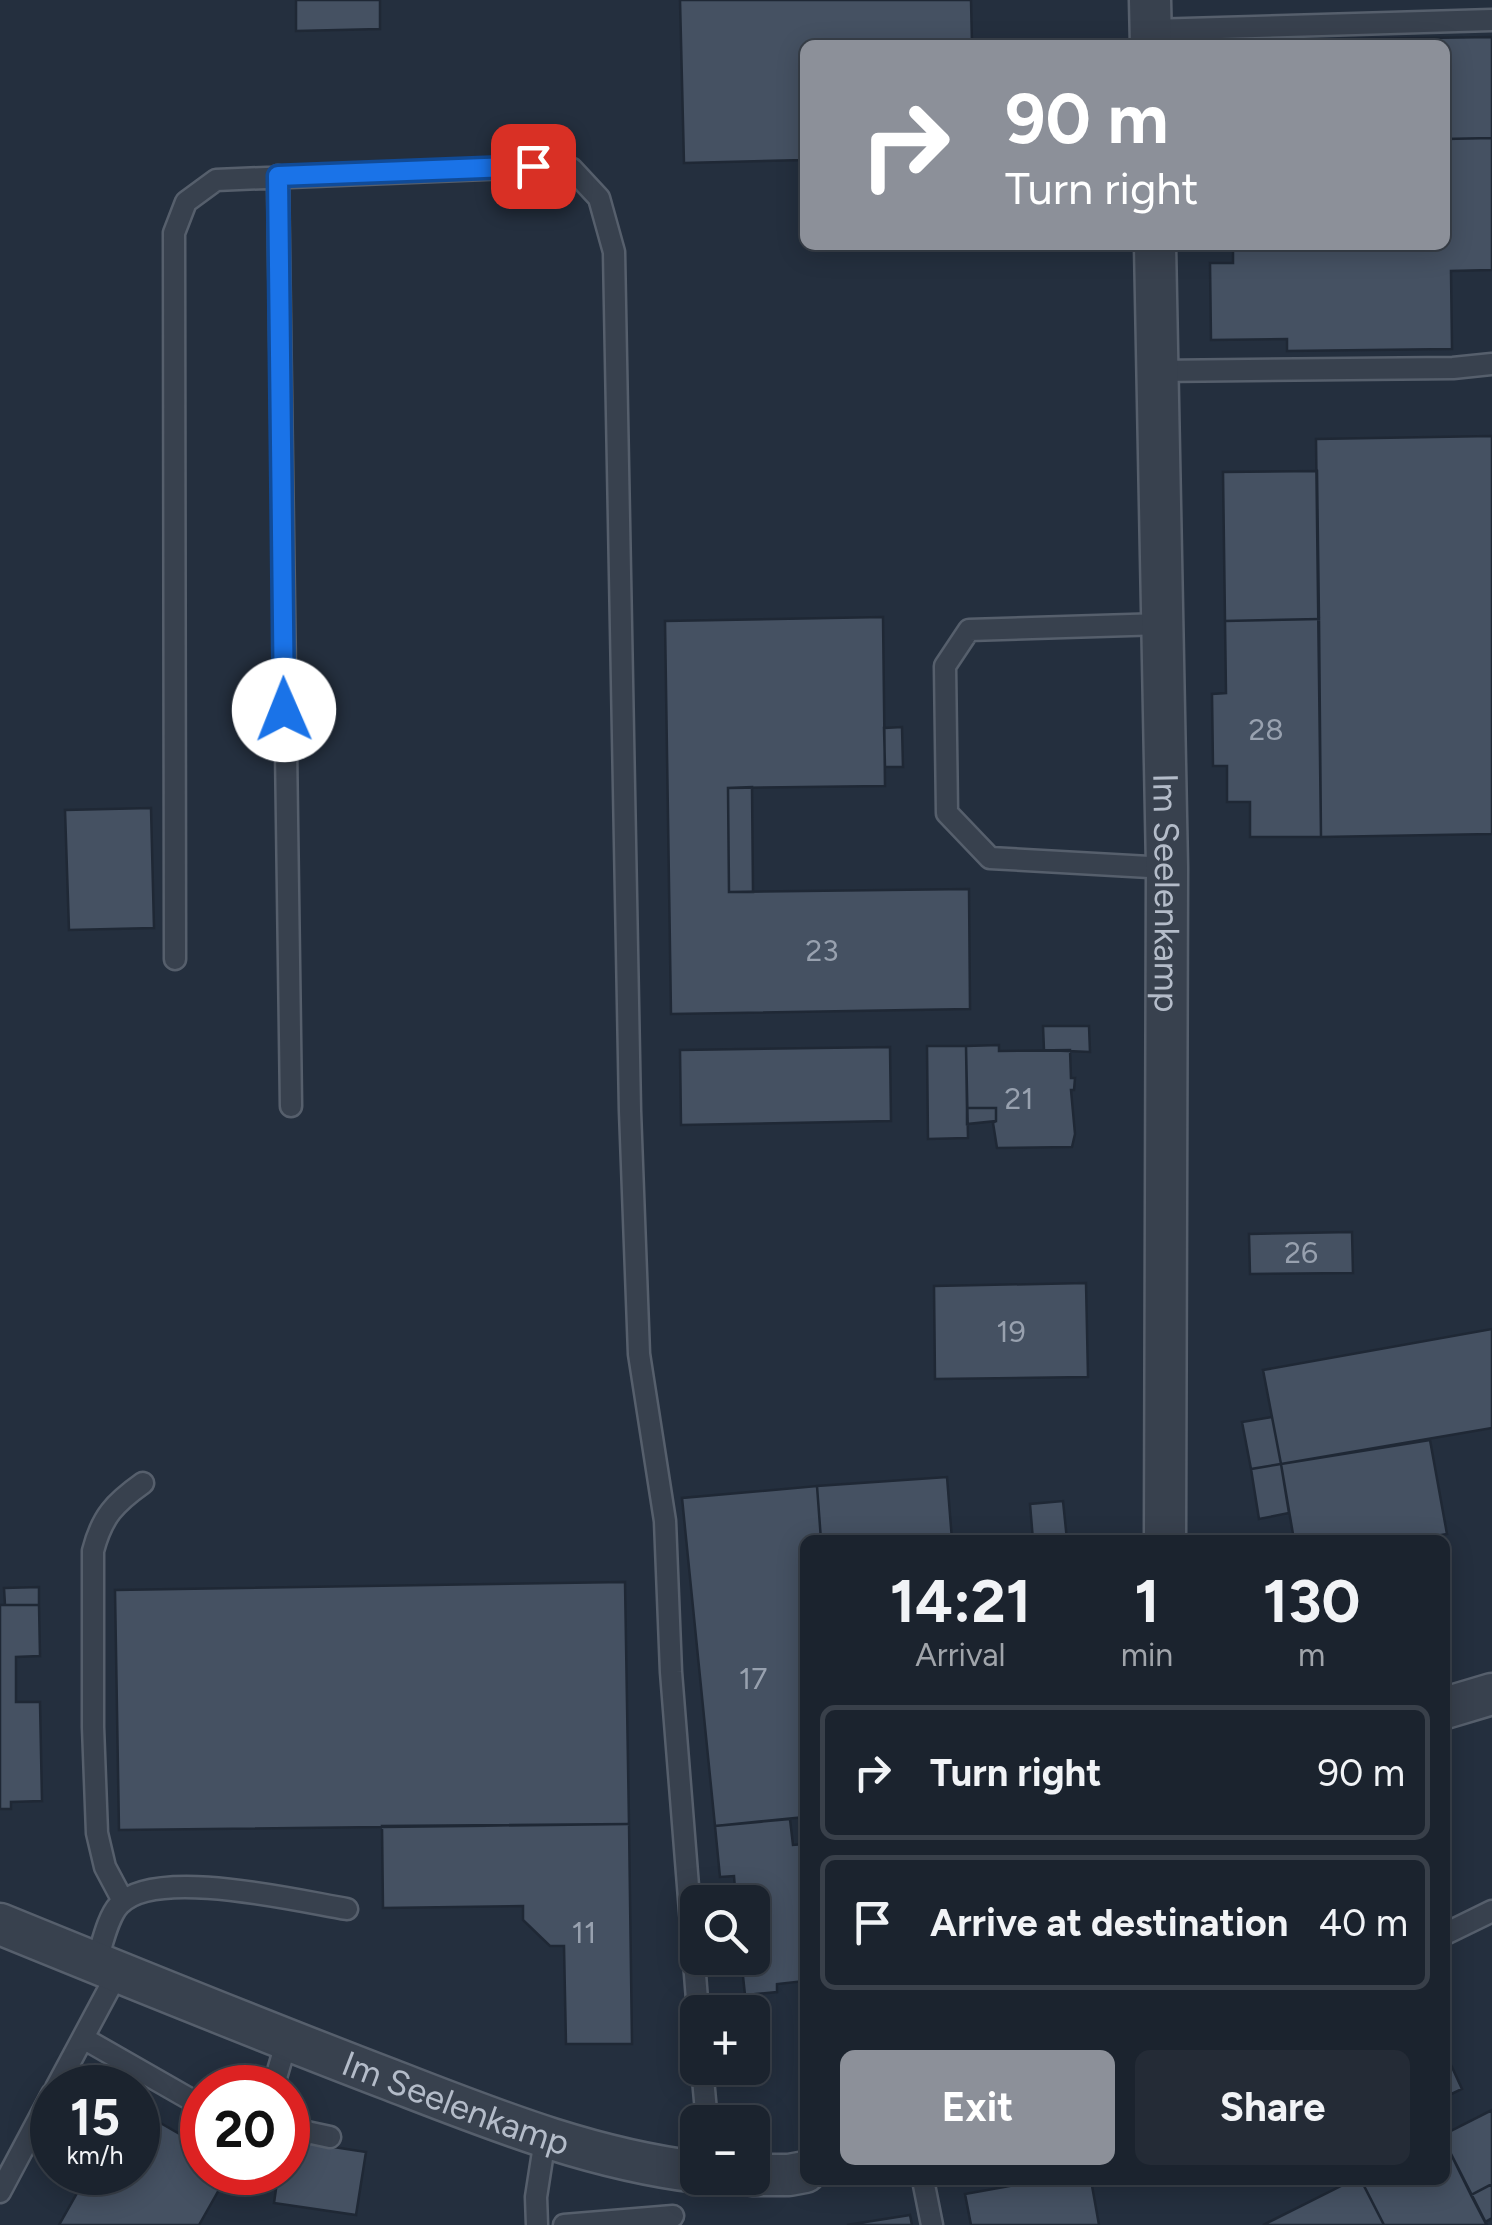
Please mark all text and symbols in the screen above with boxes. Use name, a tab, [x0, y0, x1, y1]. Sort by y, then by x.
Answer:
text: 90 m	[1005, 76, 1169, 161]
icon: right	[840, 80, 970, 210]
pin	[491, 124, 576, 209]
icon: arrive	[506, 139, 561, 194]
text: Turn right	[1005, 161, 1198, 215]
position arrow	[232, 658, 336, 762]
house number: 28	[1248, 711, 1284, 748]
street label: Im Seelenkamp	[1144, 773, 1188, 1012]
house number: 23	[805, 932, 839, 969]
house number: 21	[1004, 1080, 1034, 1117]
house number: 26	[1284, 1234, 1318, 1271]
house number: 19	[996, 1313, 1026, 1350]
text: 14:21	[890, 1565, 1031, 1637]
text: 1	[1134, 1565, 1160, 1637]
text: 130	[1263, 1565, 1360, 1637]
text: Arrival	[915, 1636, 1006, 1674]
text: min	[1121, 1636, 1173, 1674]
text: m	[1298, 1636, 1325, 1674]
house number: 17	[739, 1660, 767, 1697]
icon: right	[845, 1745, 900, 1800]
text: Turn right	[930, 1750, 1102, 1796]
text: 90 m	[1317, 1750, 1405, 1796]
map controls	[680, 1885, 770, 2195]
button: search	[680, 1885, 770, 1975]
icon: arrive	[845, 1895, 900, 1950]
text: Arrive at destination	[930, 1900, 1288, 1946]
text: 40 m	[1318, 1900, 1408, 1946]
house number: 11	[572, 1914, 596, 1951]
button: +	[680, 1995, 770, 2085]
street label: Im Seelenkamp	[336, 2042, 574, 2164]
button: Exit	[840, 2050, 1115, 2165]
button: Share	[1135, 2050, 1410, 2165]
speed limit sign: 20	[180, 2065, 310, 2195]
text: 15	[70, 2087, 120, 2148]
button: −	[680, 2105, 770, 2195]
text: km/h	[66, 2140, 124, 2170]

